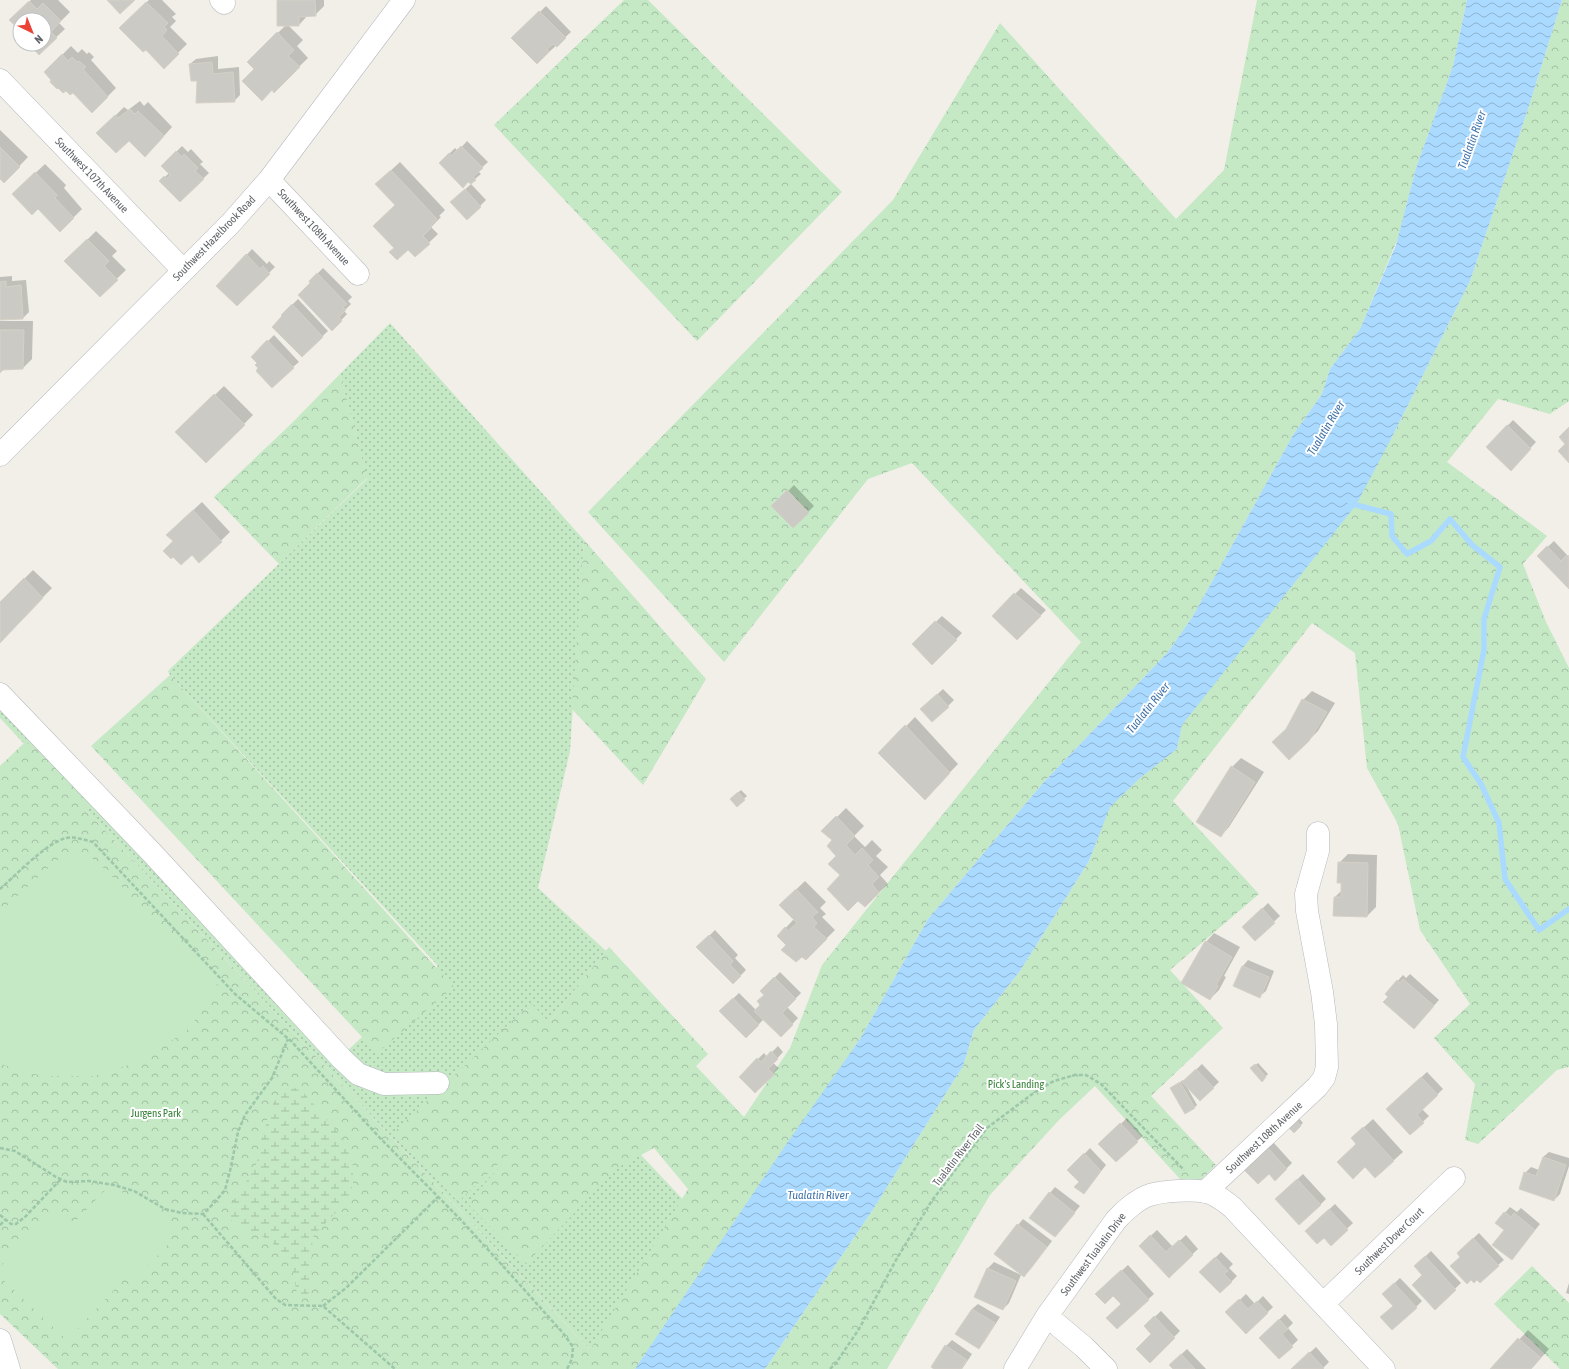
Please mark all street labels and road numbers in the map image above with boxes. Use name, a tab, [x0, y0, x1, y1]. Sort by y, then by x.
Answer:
street label: Southwest 107th Avenue	[53, 135, 131, 215]
street label: Southwest 108th Avenue	[276, 186, 352, 268]
street label: Southwest Hazelbrook Road	[170, 193, 258, 283]
street label: Southwest 108th Avenue	[1223, 1099, 1305, 1175]
street label: Tualatin River Trail	[930, 1122, 986, 1188]
street label: Southwest Dover Court	[1352, 1205, 1426, 1277]
street label: Southwest Tualatin Drive	[1058, 1210, 1128, 1298]

